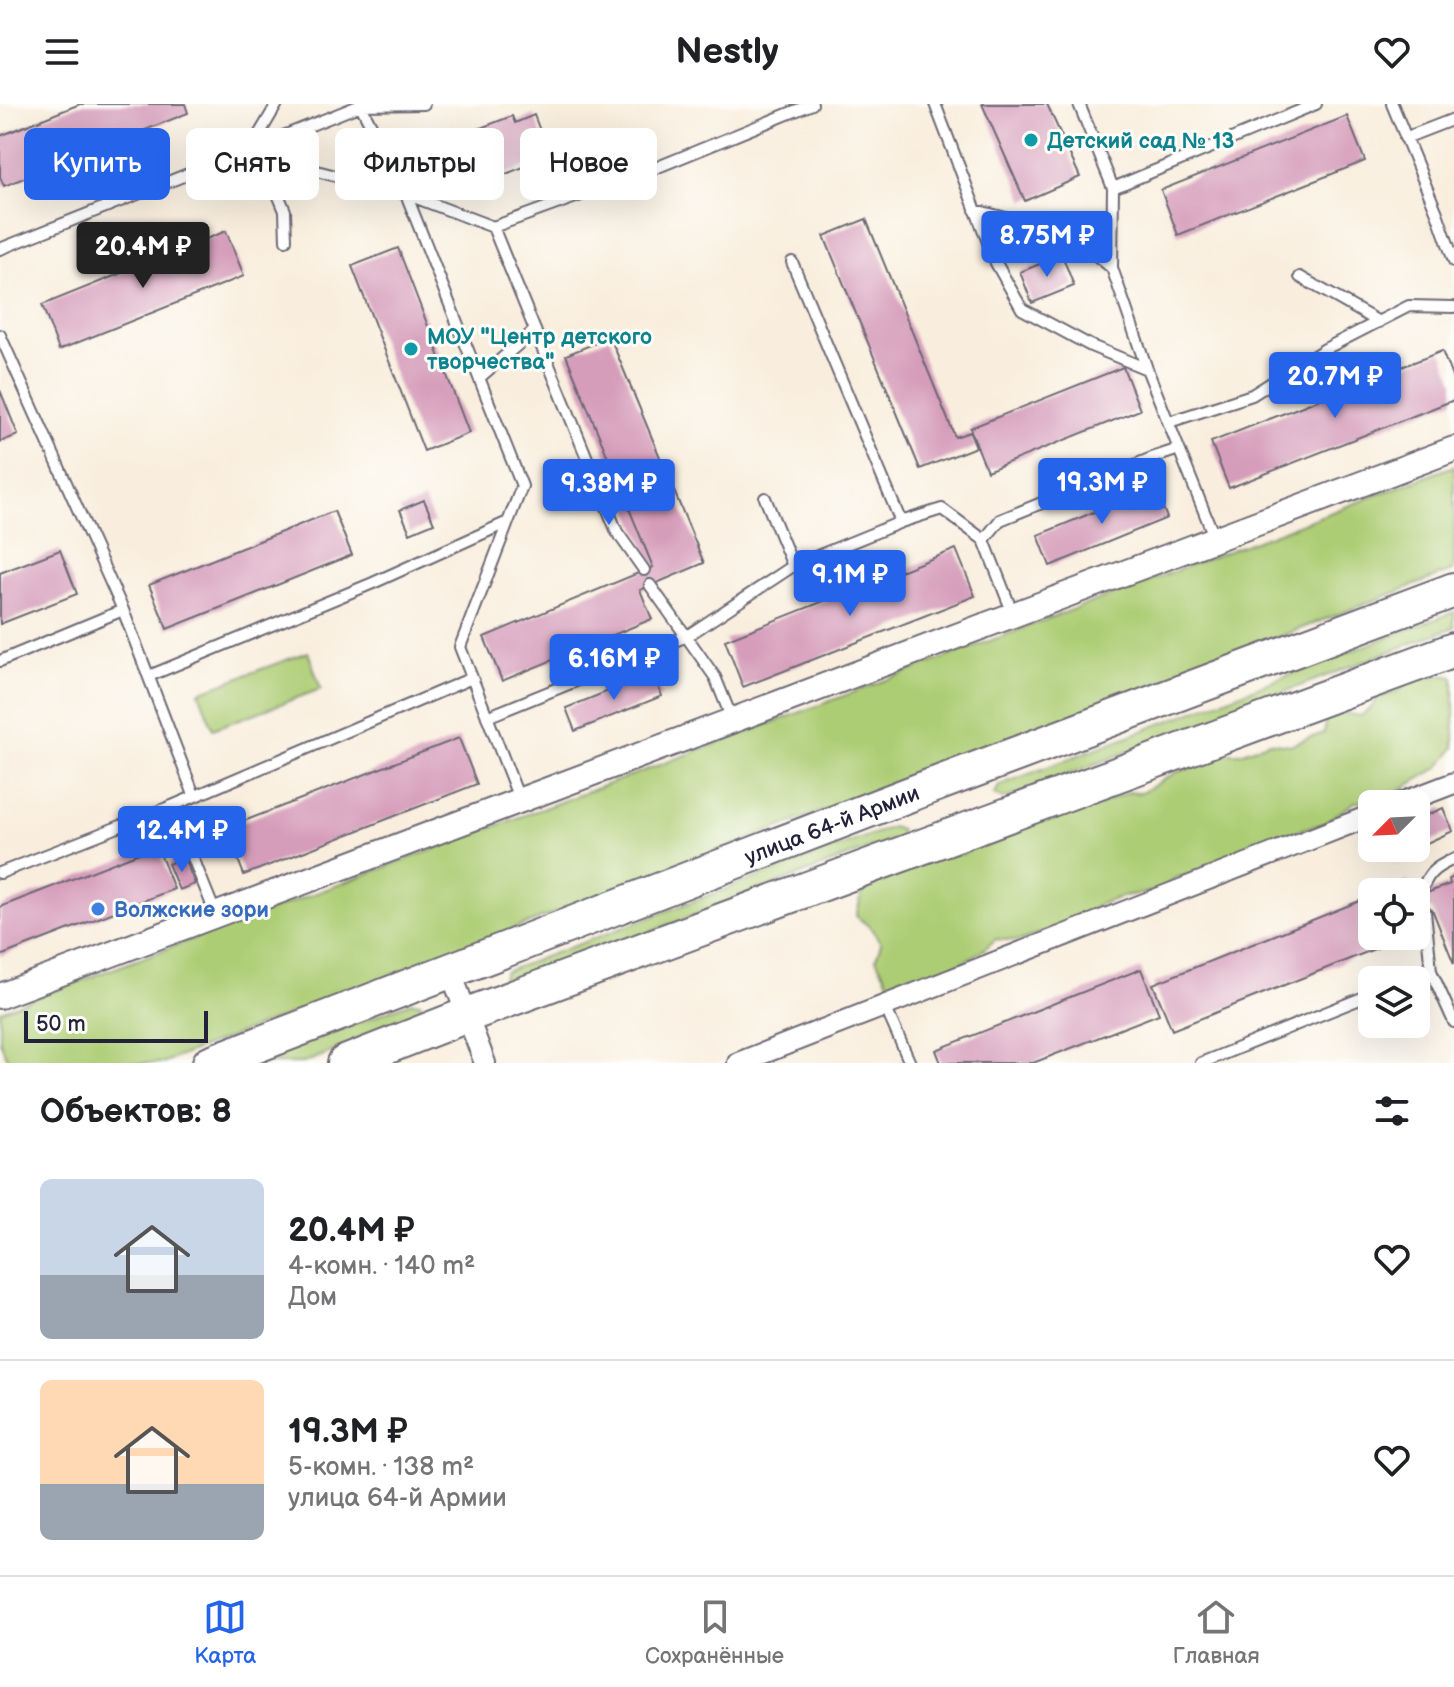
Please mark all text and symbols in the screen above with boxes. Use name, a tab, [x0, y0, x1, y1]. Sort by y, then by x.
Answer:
icon: menu	[40, 30, 84, 74]
icon: heart	[1370, 30, 1414, 74]
text: Nestly	[676, 31, 779, 74]
chip: Купить	[24, 128, 170, 200]
chip: Снять	[186, 128, 319, 200]
chip: Фильтры	[335, 128, 504, 200]
chip: Новое	[520, 128, 657, 200]
place label: Детский сад № 13	[1047, 128, 1235, 155]
marker: Детский сад № 13	[1022, 131, 1040, 149]
pin: 8.75M ₽	[973, 211, 1121, 279]
text: 8.75M ₽	[999, 221, 1095, 252]
pin: 20.4M ₽	[69, 222, 217, 290]
text: 20.4M ₽	[95, 232, 191, 263]
place label: МОУ "Центр детского творчества"	[427, 324, 652, 376]
marker: МОУ "Центр детского творчества"	[402, 340, 420, 358]
pin: 20.7M ₽	[1261, 352, 1409, 420]
text: 20.7M ₽	[1287, 362, 1383, 393]
pin: 19.3M ₽	[1028, 458, 1176, 526]
pin: 9.38M ₽	[535, 459, 683, 527]
text: 19.3M ₽	[1056, 468, 1148, 499]
text: 9.38M ₽	[561, 469, 657, 500]
pin: 9.1M ₽	[785, 550, 915, 618]
text: 9.1M ₽	[812, 560, 888, 591]
pin: 6.16M ₽	[540, 634, 688, 702]
text: 6.16M ₽	[568, 644, 660, 675]
street label: улица 64-й Армии	[741, 780, 924, 871]
north arrow	[1358, 790, 1430, 862]
map controls	[1358, 790, 1430, 1038]
pin: 12.4M ₽	[108, 806, 256, 874]
text: 12.4M ₽	[136, 816, 228, 847]
button: locate	[1358, 878, 1430, 950]
place label: Волжские зори	[114, 897, 269, 924]
marker: Волжские зори	[89, 900, 107, 918]
button: layers	[1358, 966, 1430, 1038]
scale bar	[24, 1007, 208, 1043]
text: 50 m	[36, 1011, 86, 1038]
icon: filters	[1370, 1089, 1414, 1133]
text: Объектов: 8	[40, 1091, 232, 1132]
text: 20.4M ₽	[288, 1210, 415, 1251]
icon: home	[104, 1211, 200, 1307]
icon: heart	[1370, 1237, 1414, 1281]
text: 4-комн. · 140 m²	[288, 1251, 475, 1282]
text: Дом	[288, 1282, 337, 1313]
text: 19.3M ₽	[288, 1411, 408, 1452]
icon: home	[104, 1412, 200, 1508]
icon: heart	[1370, 1438, 1414, 1482]
text: 5-комн. · 138 m²	[288, 1452, 474, 1483]
text: улица 64-й Армии	[288, 1483, 507, 1514]
tab: Карта	[194, 1595, 256, 1670]
tab: Сохранённые	[645, 1595, 784, 1670]
tab: Главная	[1173, 1595, 1260, 1670]

